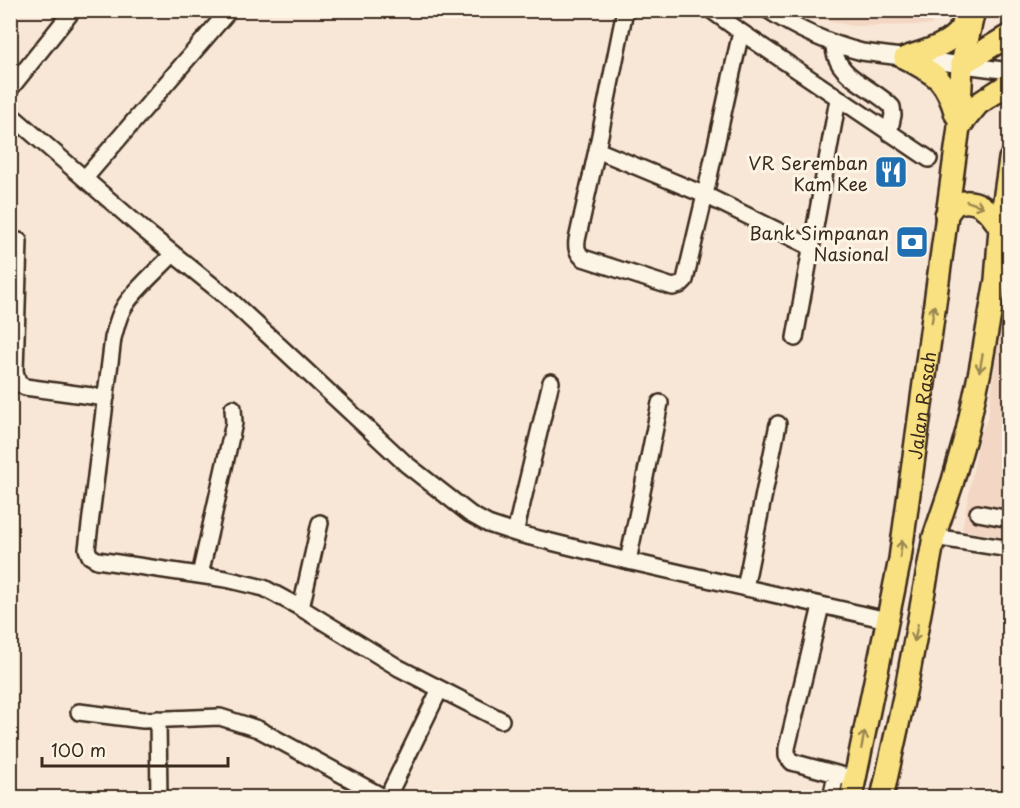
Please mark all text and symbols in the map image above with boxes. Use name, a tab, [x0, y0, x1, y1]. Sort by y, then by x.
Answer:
place label: VR Seremban Kam Kee	[749, 149, 868, 197]
restaurant icon: VR Seremban Kam Kee	[873, 154, 909, 190]
one-way arrow	[966, 200, 984, 211]
place label: Bank Simpanan Nasional	[749, 219, 889, 267]
bank icon: Bank Simpanan Nasional	[894, 224, 930, 260]
one-way arrow	[928, 305, 939, 325]
street label: Jalan Rasah	[900, 350, 942, 461]
one-way arrow	[976, 352, 987, 372]
one-way arrow	[895, 540, 906, 559]
one-way arrow	[910, 623, 921, 643]
scale bar	[42, 730, 228, 768]
one-way arrow	[858, 731, 869, 750]
text: 100 m	[51, 736, 106, 763]

